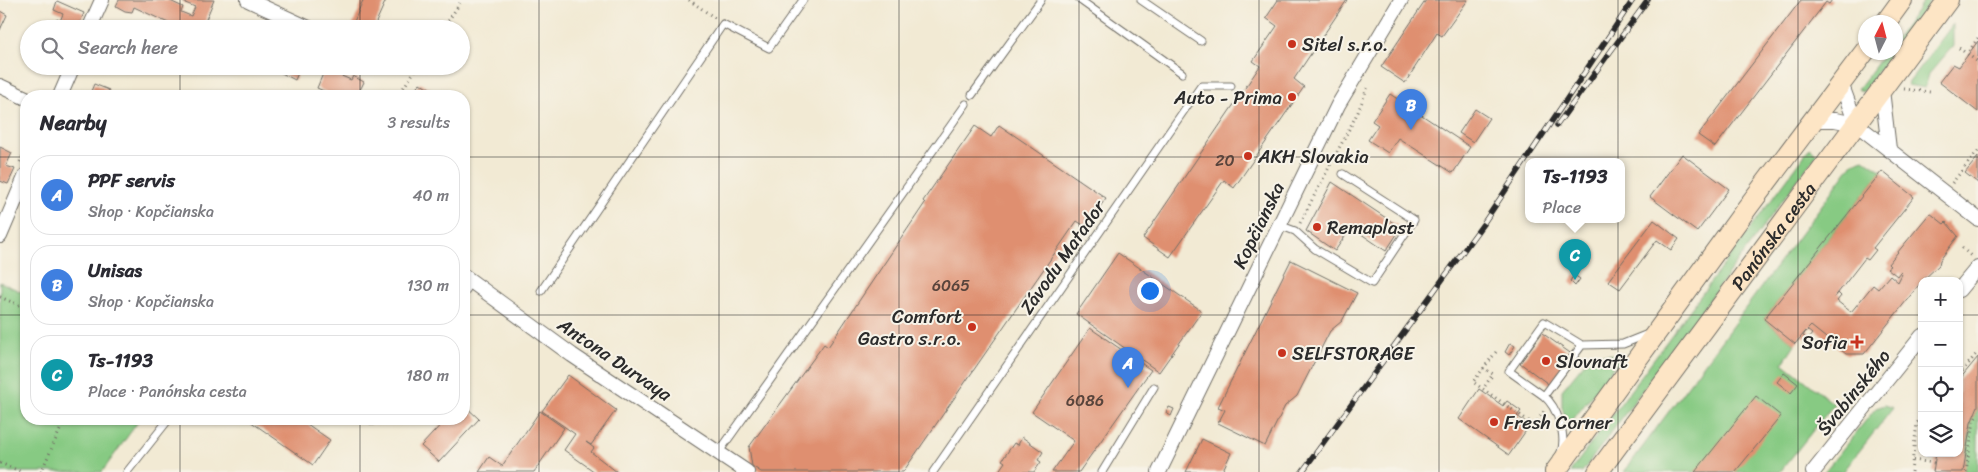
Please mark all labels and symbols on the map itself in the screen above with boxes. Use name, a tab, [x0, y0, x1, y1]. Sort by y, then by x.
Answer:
north arrow	[1858, 15, 1903, 60]
place label: Sitel s.r.o.	[1302, 28, 1389, 61]
marker: Sitel s.r.o.	[1286, 38, 1298, 50]
place label: Auto - Prima	[1173, 81, 1282, 114]
pin: B	[1395, 89, 1427, 130]
marker: Auto - Prima	[1286, 91, 1298, 103]
place label: AKH Slovakia	[1257, 140, 1369, 173]
house number: 20	[1215, 146, 1235, 175]
marker: AKH Slovakia	[1242, 150, 1254, 162]
street label: Panónska cesta	[1722, 175, 1825, 297]
street label: Kopčianska	[1223, 176, 1294, 274]
street label: Závodu Matador	[1011, 192, 1115, 321]
place label: Remaplast	[1327, 211, 1414, 244]
marker: Remaplast	[1311, 221, 1323, 233]
pin: C	[1559, 239, 1591, 280]
house number: 6065	[932, 271, 970, 300]
your location	[1137, 278, 1163, 304]
place label: Comfort Gastro s.r.o.	[858, 300, 962, 355]
street label: Antona Durvaya	[550, 308, 679, 410]
marker: Comfort Gastro s.r.o.	[966, 321, 978, 333]
place label: Sofia	[1802, 326, 1847, 359]
marker: Sofia	[1851, 336, 1863, 348]
place label: SELFSTORAGE	[1292, 337, 1415, 370]
street label: Švabinského	[1808, 342, 1899, 443]
place label: Slovnaft	[1556, 345, 1628, 378]
pin: A	[1112, 347, 1144, 388]
marker: SELFSTORAGE	[1276, 347, 1288, 359]
marker: Slovnaft	[1540, 355, 1552, 367]
house number: 6086	[1066, 386, 1104, 415]
place label: Fresh Corner	[1504, 406, 1613, 439]
marker: Fresh Corner	[1488, 416, 1500, 428]

